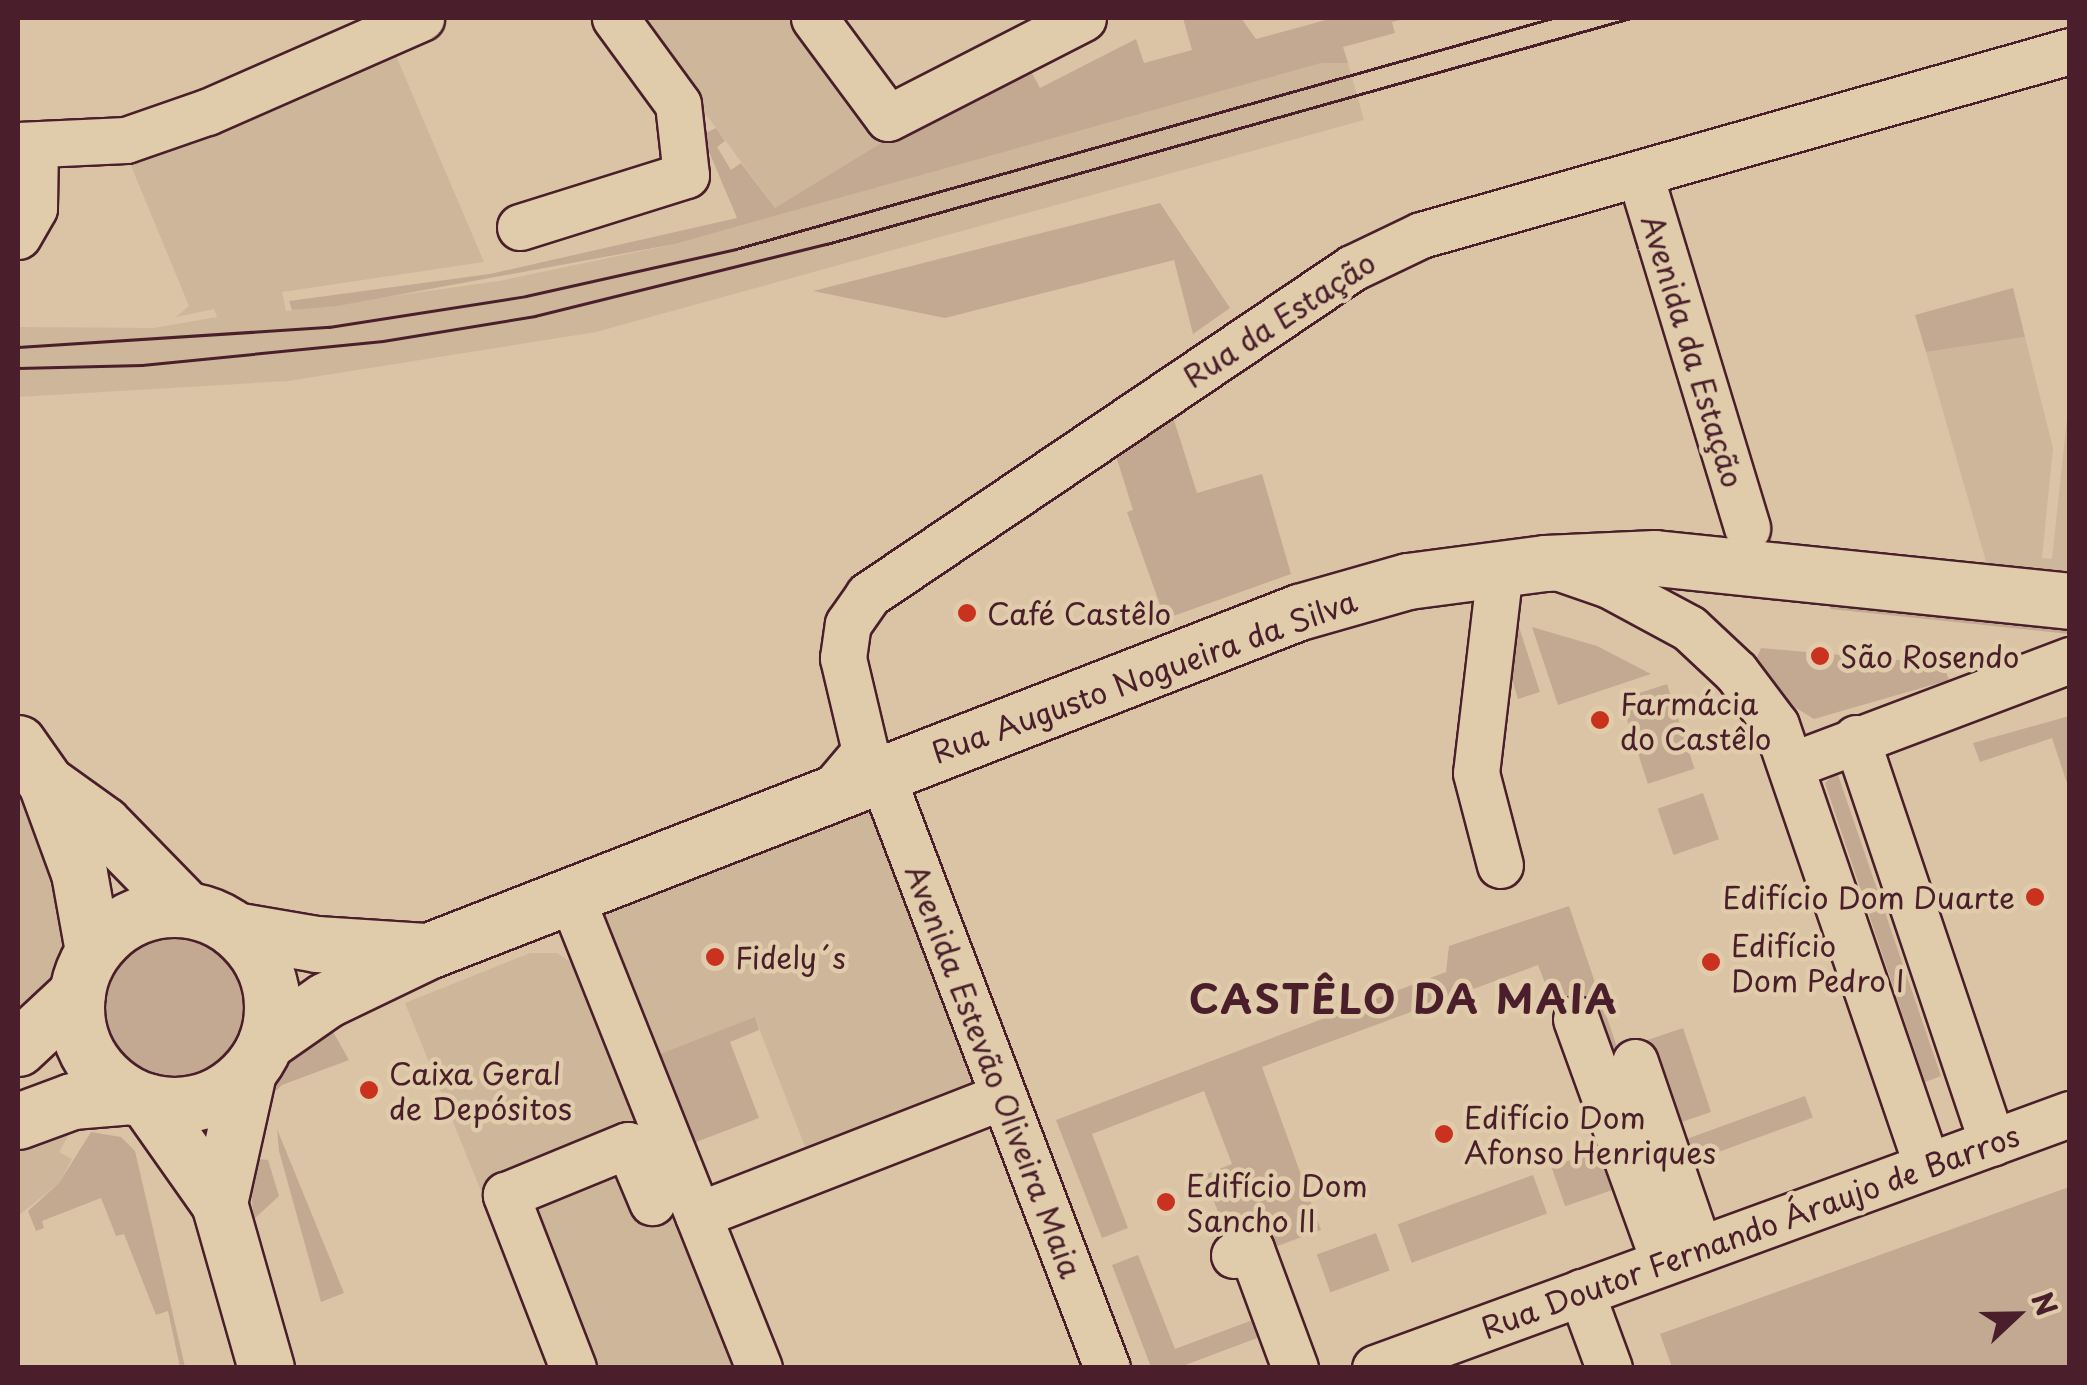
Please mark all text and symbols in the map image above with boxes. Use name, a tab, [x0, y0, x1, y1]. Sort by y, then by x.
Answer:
street label: Avenida da Estação	[1634, 210, 1752, 492]
street label: Rua da Estação	[1174, 242, 1384, 396]
street label: Rua Augusto Nogueira da Silva	[926, 582, 1362, 770]
place label: Café Castêlo	[987, 595, 1172, 631]
marker: Café Castêlo	[956, 602, 978, 624]
place label: São Rosendo	[1840, 638, 2021, 674]
marker: São Rosendo	[1809, 645, 1831, 667]
place label: Farmácia do Castêlo	[1620, 685, 1771, 756]
marker: Farmácia do Castêlo	[1589, 709, 1611, 731]
street label: Avenida Estevão Oliveira Maia	[899, 860, 1089, 1282]
place label: Edifício Dom Duarte	[1721, 879, 2015, 915]
marker: Edifício Dom Duarte	[2024, 886, 2046, 908]
place label: Edifício Dom Pedro I	[1731, 927, 1907, 998]
place label: Fidely´s	[735, 939, 846, 975]
marker: Fidely´s	[704, 946, 726, 968]
marker: Edifício Dom Pedro I	[1700, 951, 1722, 973]
district label: CASTÊLO DA MAIA	[1191, 974, 1617, 1022]
place label: Caixa Geral de Depósitos	[389, 1055, 572, 1126]
marker: Caixa Geral de Depósitos	[358, 1079, 380, 1101]
place label: Edifício Dom Afonso Henriques	[1464, 1099, 1718, 1170]
street label: Rua Doutor Fernando Áraujo de Barros	[1475, 1116, 2025, 1346]
marker: Edifício Dom Afonso Henriques	[1433, 1123, 1455, 1145]
place label: Edifício Dom Sancho II	[1186, 1167, 1368, 1238]
marker: Edifício Dom Sancho II	[1155, 1191, 1177, 1213]
north arrow	[1967, 1265, 2067, 1365]
text: N	[2021, 1285, 2069, 1322]

